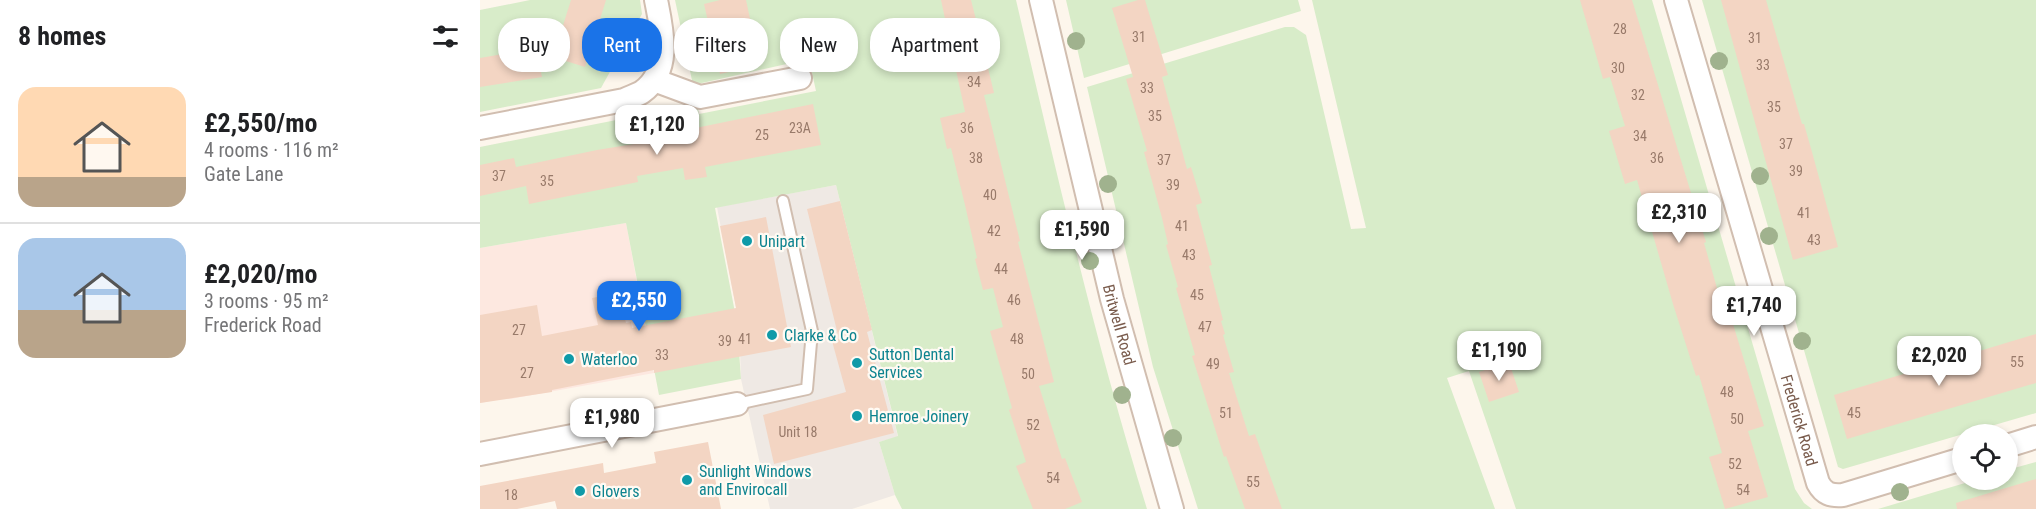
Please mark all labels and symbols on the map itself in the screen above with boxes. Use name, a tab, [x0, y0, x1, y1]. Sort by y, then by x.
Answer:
house number: 28	[1613, 21, 1627, 37]
house number: 31	[1132, 29, 1146, 45]
house number: 31	[1748, 30, 1762, 46]
house number: 33	[1756, 57, 1770, 73]
house number: 30	[1611, 60, 1625, 76]
house number: 34	[967, 74, 981, 90]
house number: 33	[1140, 80, 1154, 96]
house number: 32	[1631, 87, 1645, 103]
house number: 35	[1767, 99, 1781, 115]
pin: £1,120	[608, 105, 706, 156]
house number: 35	[1148, 108, 1162, 124]
house number: 23A	[789, 120, 811, 136]
house number: 36	[960, 120, 974, 136]
house number: 25	[755, 127, 769, 143]
house number: 34	[1633, 128, 1647, 144]
house number: 37	[1779, 136, 1793, 152]
house number: 38	[969, 150, 983, 166]
house number: 36	[1650, 150, 1664, 166]
house number: 37	[1157, 152, 1171, 168]
house number: 39	[1789, 163, 1803, 179]
house number: 37	[492, 168, 506, 184]
house number: 35	[540, 173, 554, 189]
house number: 39	[1166, 177, 1180, 193]
house number: 40	[983, 187, 997, 203]
pin: £2,310	[1630, 193, 1728, 244]
house number: 41	[1797, 205, 1811, 221]
pin: £1,590	[1033, 210, 1131, 261]
house number: 41	[1175, 218, 1189, 234]
house number: 42	[987, 223, 1001, 239]
place label: Unipart	[759, 232, 805, 251]
house number: 43	[1807, 232, 1821, 248]
marker: Unipart	[740, 234, 754, 248]
house number: 43	[1182, 247, 1196, 263]
house number: 44	[994, 261, 1008, 277]
pin: £2,550	[590, 281, 688, 332]
street label: Britwell Road	[1099, 282, 1140, 367]
pin: £1,740	[1705, 286, 1803, 337]
house number: 45	[1190, 287, 1204, 303]
house number: 46	[1007, 292, 1021, 308]
house number: 47	[1198, 319, 1212, 335]
house number: 27	[512, 322, 526, 338]
place label: Clarke & Co	[784, 326, 857, 345]
marker: Clarke & Co	[765, 328, 779, 342]
house number: 41	[738, 331, 752, 347]
house number: 48	[1010, 331, 1024, 347]
pin: £1,190	[1450, 331, 1548, 382]
house number: 39	[718, 333, 732, 349]
pin: £2,020	[1890, 336, 1988, 387]
place label: Sutton Dental Services	[869, 345, 954, 382]
house number: 33	[655, 347, 669, 363]
place label: Waterloo	[581, 350, 637, 369]
marker: Waterloo	[562, 352, 576, 366]
house number: 55	[2010, 354, 2024, 370]
marker: Sutton Dental Services	[850, 356, 864, 370]
house number: 49	[1206, 356, 1220, 372]
house number: 27	[520, 365, 534, 381]
house number: 50	[1021, 366, 1035, 382]
street label: Frederick Road	[1777, 372, 1822, 468]
house number: 48	[1720, 384, 1734, 400]
pin: £1,980	[563, 398, 661, 449]
house number: 51	[1219, 405, 1233, 421]
house number: 45	[1847, 405, 1861, 421]
place label: Hemroe Joinery	[869, 407, 969, 426]
marker: Hemroe Joinery	[850, 409, 864, 423]
house number: 50	[1730, 411, 1744, 427]
house number: 52	[1026, 417, 1040, 433]
house number: Unit 18	[778, 424, 818, 440]
house number: 52	[1728, 456, 1742, 472]
place label: Sunlight Windows and Envirocall	[699, 462, 811, 499]
house number: 54	[1046, 470, 1060, 486]
marker: Sunlight Windows and Envirocall	[680, 473, 694, 487]
house number: 55	[1246, 474, 1260, 490]
place label: Glovers	[592, 482, 639, 501]
house number: 54	[1736, 482, 1750, 498]
marker: Glovers	[573, 484, 587, 498]
house number: 18	[504, 487, 518, 503]

